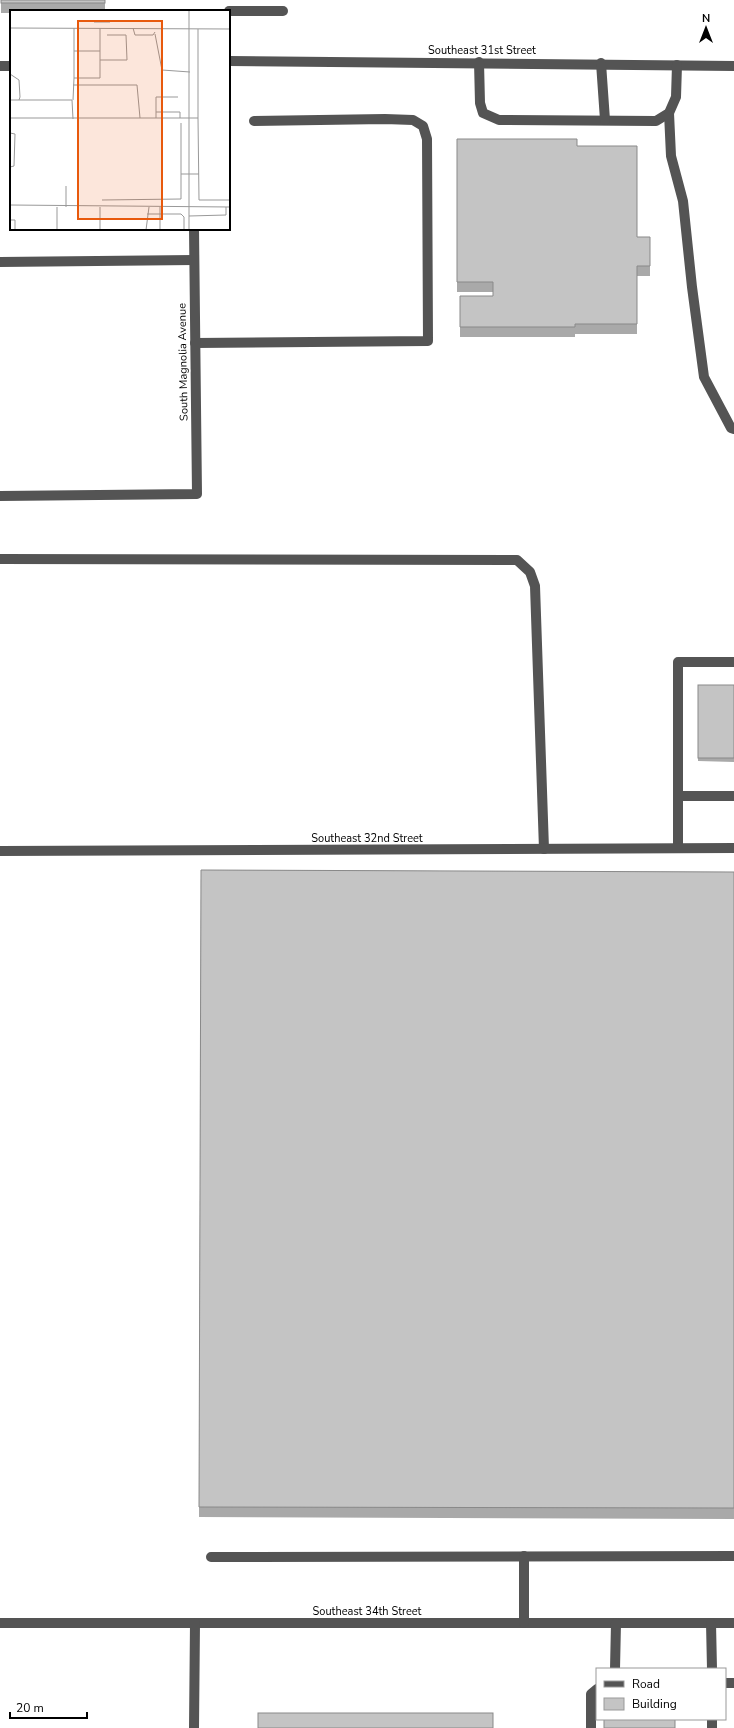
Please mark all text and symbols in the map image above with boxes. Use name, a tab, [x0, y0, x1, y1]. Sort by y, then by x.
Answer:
north arrow	[686, 8, 726, 48]
inset map	[10, 10, 230, 230]
text: N	[702, 11, 710, 26]
street label: Southeast 31st Street	[428, 43, 536, 58]
street label: South Magnolia Avenue	[174, 303, 192, 421]
street label: Southeast 32nd Street	[311, 831, 423, 846]
street label: Southeast 34th Street	[313, 1604, 422, 1619]
legend	[596, 1668, 726, 1720]
text: Road	[632, 1676, 660, 1692]
scale bar	[10, 1694, 87, 1720]
text: Building	[632, 1696, 677, 1712]
text: 20 m	[16, 1700, 44, 1716]

